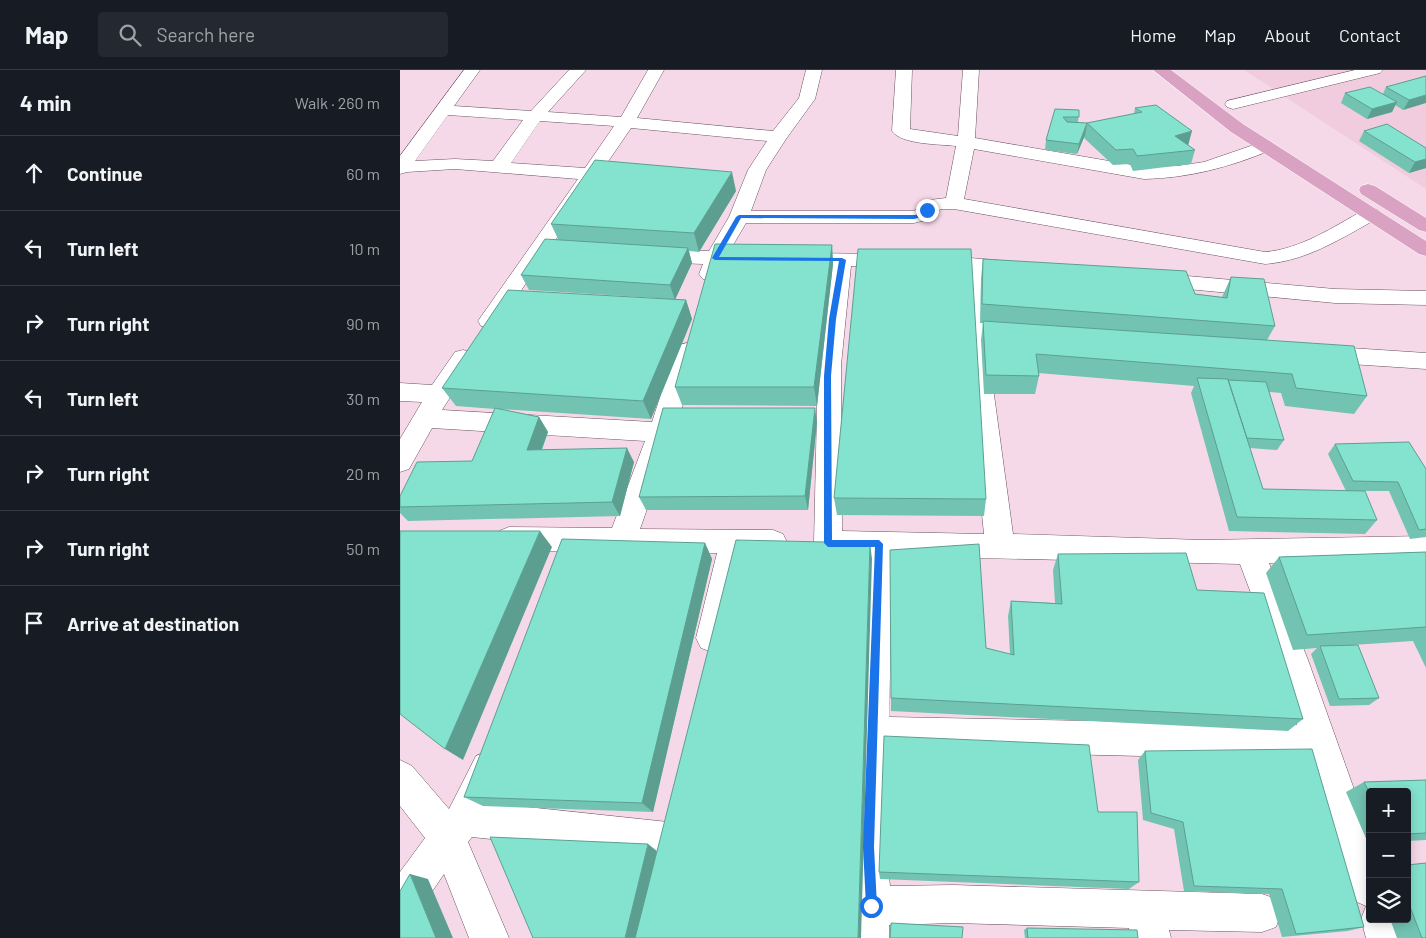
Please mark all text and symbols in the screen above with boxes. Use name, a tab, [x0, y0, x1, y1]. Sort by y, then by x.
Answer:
search box	[98, 12, 448, 57]
text: Map	[25, 20, 68, 49]
icon: search	[116, 21, 144, 49]
text: Search here	[156, 23, 255, 46]
text: Home	[1130, 24, 1176, 46]
text: Map	[1204, 24, 1236, 46]
text: About	[1264, 24, 1311, 46]
text: Contact	[1339, 24, 1401, 46]
text: 4 min	[20, 90, 71, 115]
text: Walk · 260 m	[295, 93, 380, 112]
icon: ahead	[20, 159, 48, 187]
text: Continue	[67, 162, 143, 185]
text: 60 m	[346, 164, 380, 183]
route end	[916, 199, 939, 222]
icon: left	[20, 234, 48, 262]
text: Turn left	[67, 237, 138, 260]
text: 10 m	[349, 239, 380, 258]
icon: right	[20, 309, 48, 337]
text: Turn right	[67, 312, 149, 335]
text: 90 m	[346, 314, 380, 333]
icon: left	[20, 384, 48, 412]
text: Turn left	[67, 387, 138, 410]
text: 30 m	[346, 389, 380, 408]
icon: right	[20, 459, 48, 487]
text: Turn right	[67, 462, 149, 485]
text: 20 m	[346, 464, 380, 483]
icon: right	[20, 534, 48, 562]
text: Turn right	[67, 537, 149, 560]
text: 50 m	[346, 539, 380, 558]
icon: arrive	[20, 609, 48, 637]
text: Arrive at destination	[67, 612, 239, 635]
map controls	[1366, 788, 1411, 923]
button: +	[1366, 788, 1411, 833]
button: −	[1366, 833, 1411, 878]
button: layers	[1366, 878, 1411, 923]
route start	[860, 895, 883, 918]

